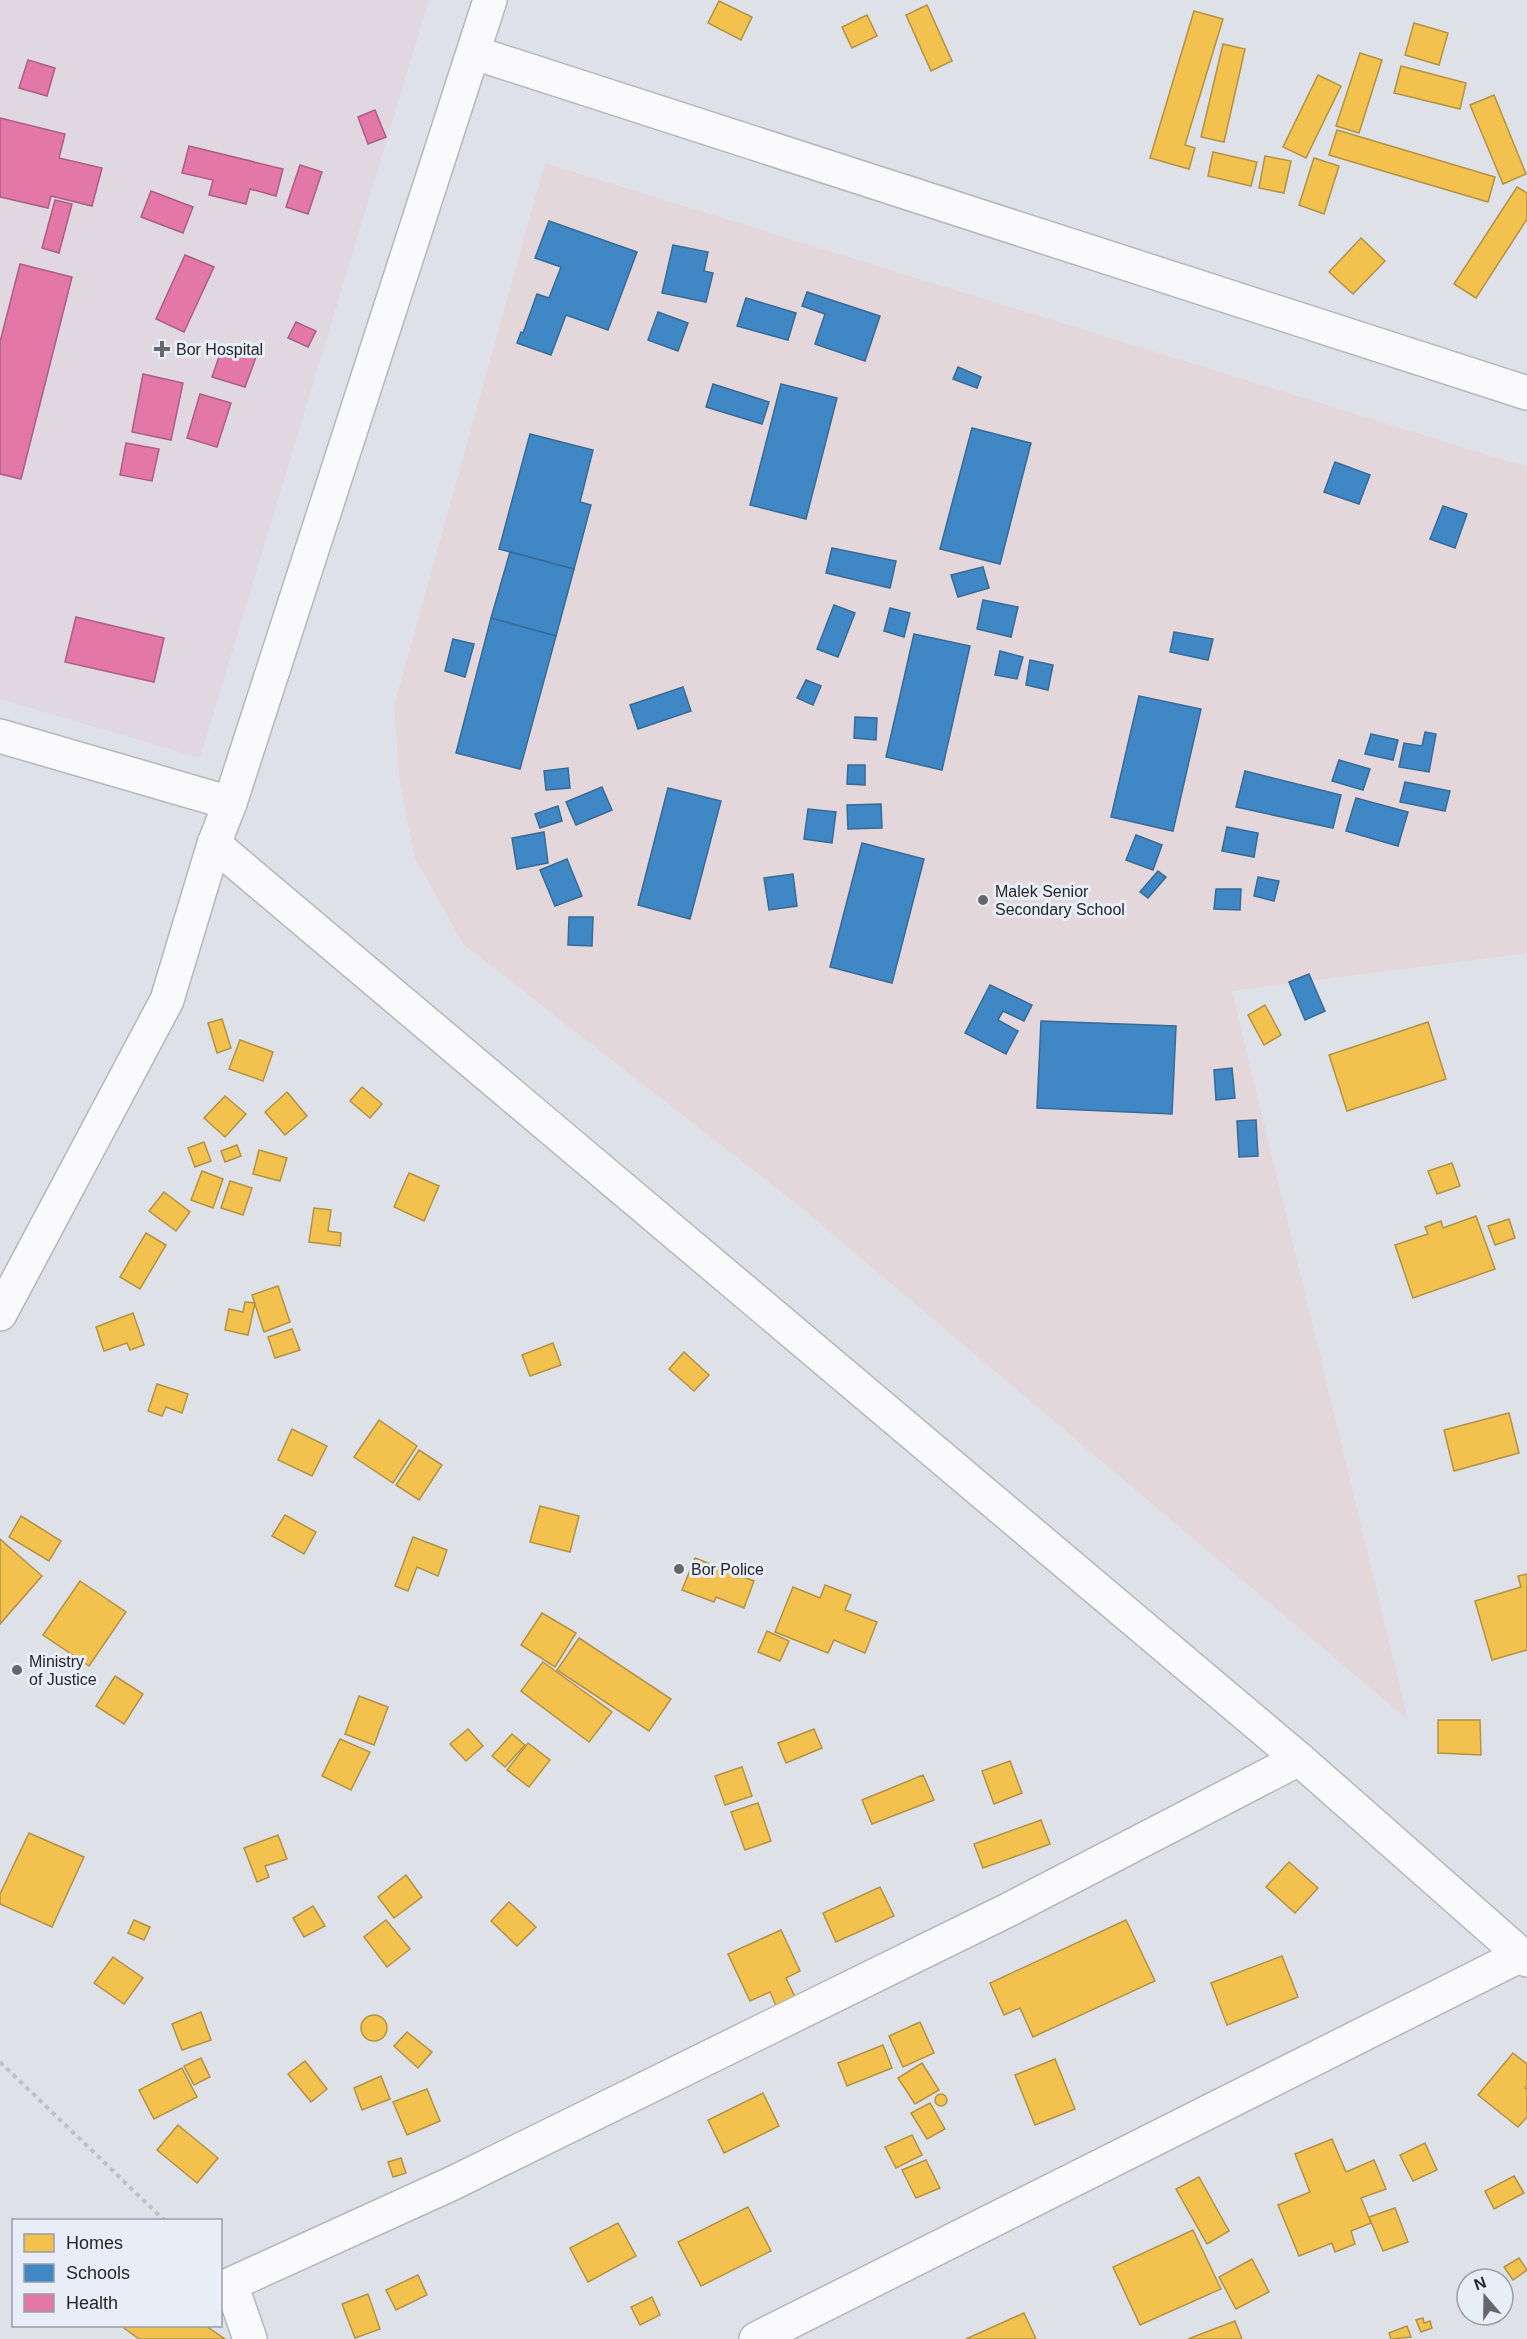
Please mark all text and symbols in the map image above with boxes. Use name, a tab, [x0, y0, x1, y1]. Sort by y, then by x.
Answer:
marker: Bor Hospital	[153, 340, 171, 358]
place label: Bor Hospital	[176, 341, 263, 358]
place label: Malek Senior Secondary School	[995, 883, 1125, 918]
marker: Malek Senior Secondary School	[976, 893, 990, 907]
place label: Bor Police	[691, 1561, 764, 1578]
marker: Bor Police	[672, 1562, 686, 1576]
place label: Ministry of Justice	[29, 1653, 97, 1688]
marker: Ministry of Justice	[10, 1663, 24, 1677]
legend	[12, 2219, 222, 2327]
text: Homes	[66, 2233, 123, 2253]
text: Schools	[66, 2263, 130, 2283]
north arrow	[1455, 2267, 1515, 2327]
text: N	[1472, 2273, 1488, 2293]
text: Health	[66, 2293, 118, 2313]

